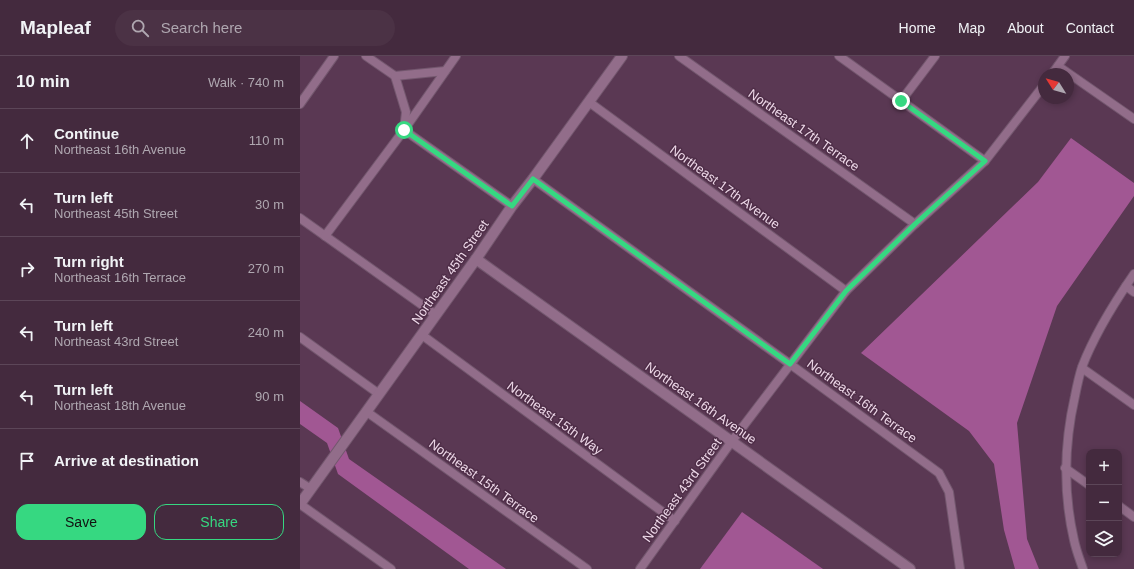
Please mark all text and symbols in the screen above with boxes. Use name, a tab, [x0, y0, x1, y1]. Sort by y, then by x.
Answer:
search box	[115, 10, 395, 46]
text: Mapleaf	[20, 17, 91, 38]
icon: search	[129, 17, 151, 39]
text: Search here	[161, 19, 242, 36]
text: Home	[899, 20, 936, 36]
text: Map	[958, 20, 985, 36]
text: About	[1007, 20, 1044, 36]
text: Contact	[1066, 20, 1114, 36]
north arrow	[1038, 68, 1074, 104]
text: 10 min	[16, 72, 70, 91]
text: Walk · 740 m	[208, 75, 284, 90]
street label: Northeast 17th Terrace	[746, 86, 862, 174]
route end	[892, 92, 910, 110]
route start	[395, 121, 413, 139]
text: Continue	[54, 125, 119, 142]
icon: ahead	[16, 130, 38, 152]
text: 110 m	[249, 133, 284, 148]
text: Northeast 16th Avenue	[54, 142, 186, 157]
street label: Northeast 17th Avenue	[667, 142, 783, 232]
text: Turn left	[54, 189, 113, 206]
icon: left	[16, 194, 38, 216]
text: 30 m	[255, 197, 284, 212]
text: Northeast 45th Street	[54, 206, 178, 221]
street label: Northeast 45th Street	[408, 217, 492, 327]
text: Turn right	[54, 253, 124, 270]
icon: right	[16, 258, 38, 280]
text: 270 m	[248, 261, 284, 276]
text: Northeast 16th Terrace	[54, 270, 186, 285]
text: Turn left	[54, 317, 113, 334]
icon: left	[16, 322, 38, 344]
text: 240 m	[248, 325, 284, 340]
text: Northeast 43rd Street	[54, 334, 178, 349]
street label: Northeast 16th Terrace	[804, 356, 920, 446]
street label: Northeast 16th Avenue	[643, 359, 759, 447]
street label: Northeast 15th Way	[504, 378, 606, 458]
text: Turn left	[54, 381, 113, 398]
icon: left	[16, 386, 38, 408]
text: 90 m	[255, 389, 284, 404]
text: Northeast 18th Avenue	[54, 398, 186, 413]
street label: Northeast 43rd Street	[639, 435, 725, 545]
street label: Northeast 15th Terrace	[426, 436, 542, 526]
map controls	[1086, 449, 1122, 557]
button: +	[1086, 449, 1122, 485]
icon: arrive	[16, 450, 38, 472]
text: Arrive at destination	[54, 452, 199, 469]
button: −	[1086, 485, 1122, 521]
button: Save	[16, 504, 146, 540]
button: Share	[154, 504, 284, 540]
button: layers	[1086, 521, 1122, 557]

